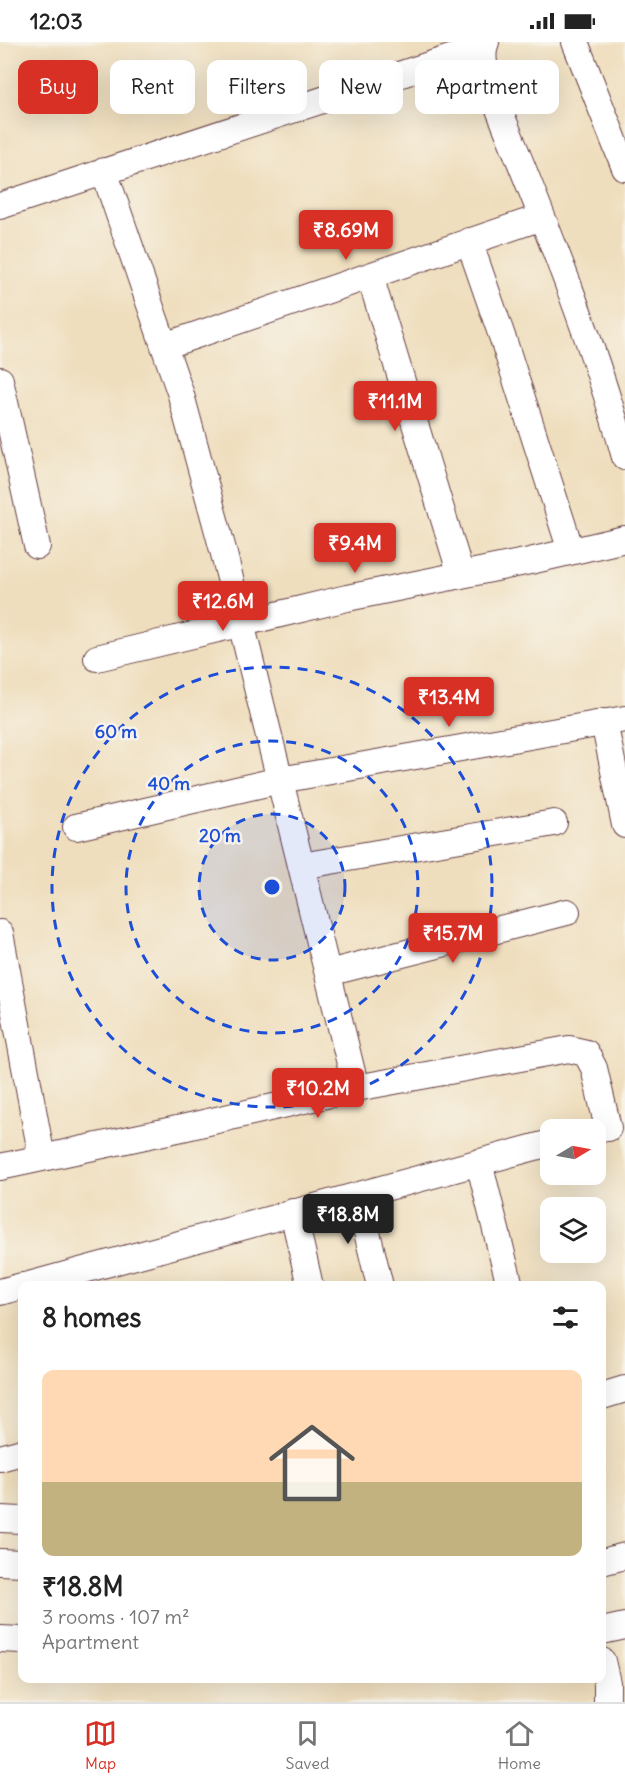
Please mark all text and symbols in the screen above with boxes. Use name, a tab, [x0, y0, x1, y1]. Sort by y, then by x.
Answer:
text: 12:03	[30, 7, 83, 35]
chip: Buy	[18, 60, 98, 114]
chip: Rent	[110, 60, 195, 114]
chip: Filters	[207, 60, 307, 114]
chip: New	[319, 60, 403, 114]
chip: Apartment	[415, 60, 559, 114]
pin: ₹8.69M	[297, 210, 395, 261]
text: ₹8.69M	[313, 217, 379, 242]
pin: ₹11.1M	[346, 381, 444, 432]
text: ₹11.1M	[368, 388, 422, 413]
pin: ₹9.4M	[313, 523, 397, 574]
text: ₹9.4M	[328, 530, 382, 555]
pin: ₹12.6M	[174, 581, 272, 632]
text: ₹12.6M	[192, 588, 254, 613]
pin: ₹13.4M	[400, 677, 498, 728]
text: ₹13.4M	[418, 684, 480, 709]
text: 60 m	[95, 720, 137, 743]
text: 40 m	[148, 772, 190, 795]
text: 20 m	[199, 824, 241, 847]
centre of rings	[262, 877, 282, 897]
pin: ₹15.7M	[404, 913, 502, 964]
text: ₹15.7M	[422, 920, 484, 945]
pin: ₹10.2M	[269, 1068, 367, 1119]
text: ₹10.2M	[286, 1075, 350, 1100]
north arrow	[540, 1119, 606, 1185]
map controls	[540, 1119, 606, 1263]
pin: ₹18.8M	[299, 1194, 397, 1245]
button: layers	[540, 1197, 606, 1263]
text: ₹18.8M	[317, 1201, 379, 1226]
text: 8 homes	[42, 1301, 141, 1334]
icon: filters	[549, 1301, 582, 1334]
icon: home	[258, 1409, 366, 1517]
text: ₹18.8M	[42, 1570, 124, 1603]
text: 3 rooms · 107 m²	[42, 1604, 190, 1629]
text: Apartment	[42, 1629, 139, 1654]
tab: Map	[84, 1717, 117, 1773]
tab: Saved	[286, 1717, 329, 1773]
tab: Home	[498, 1717, 541, 1773]

